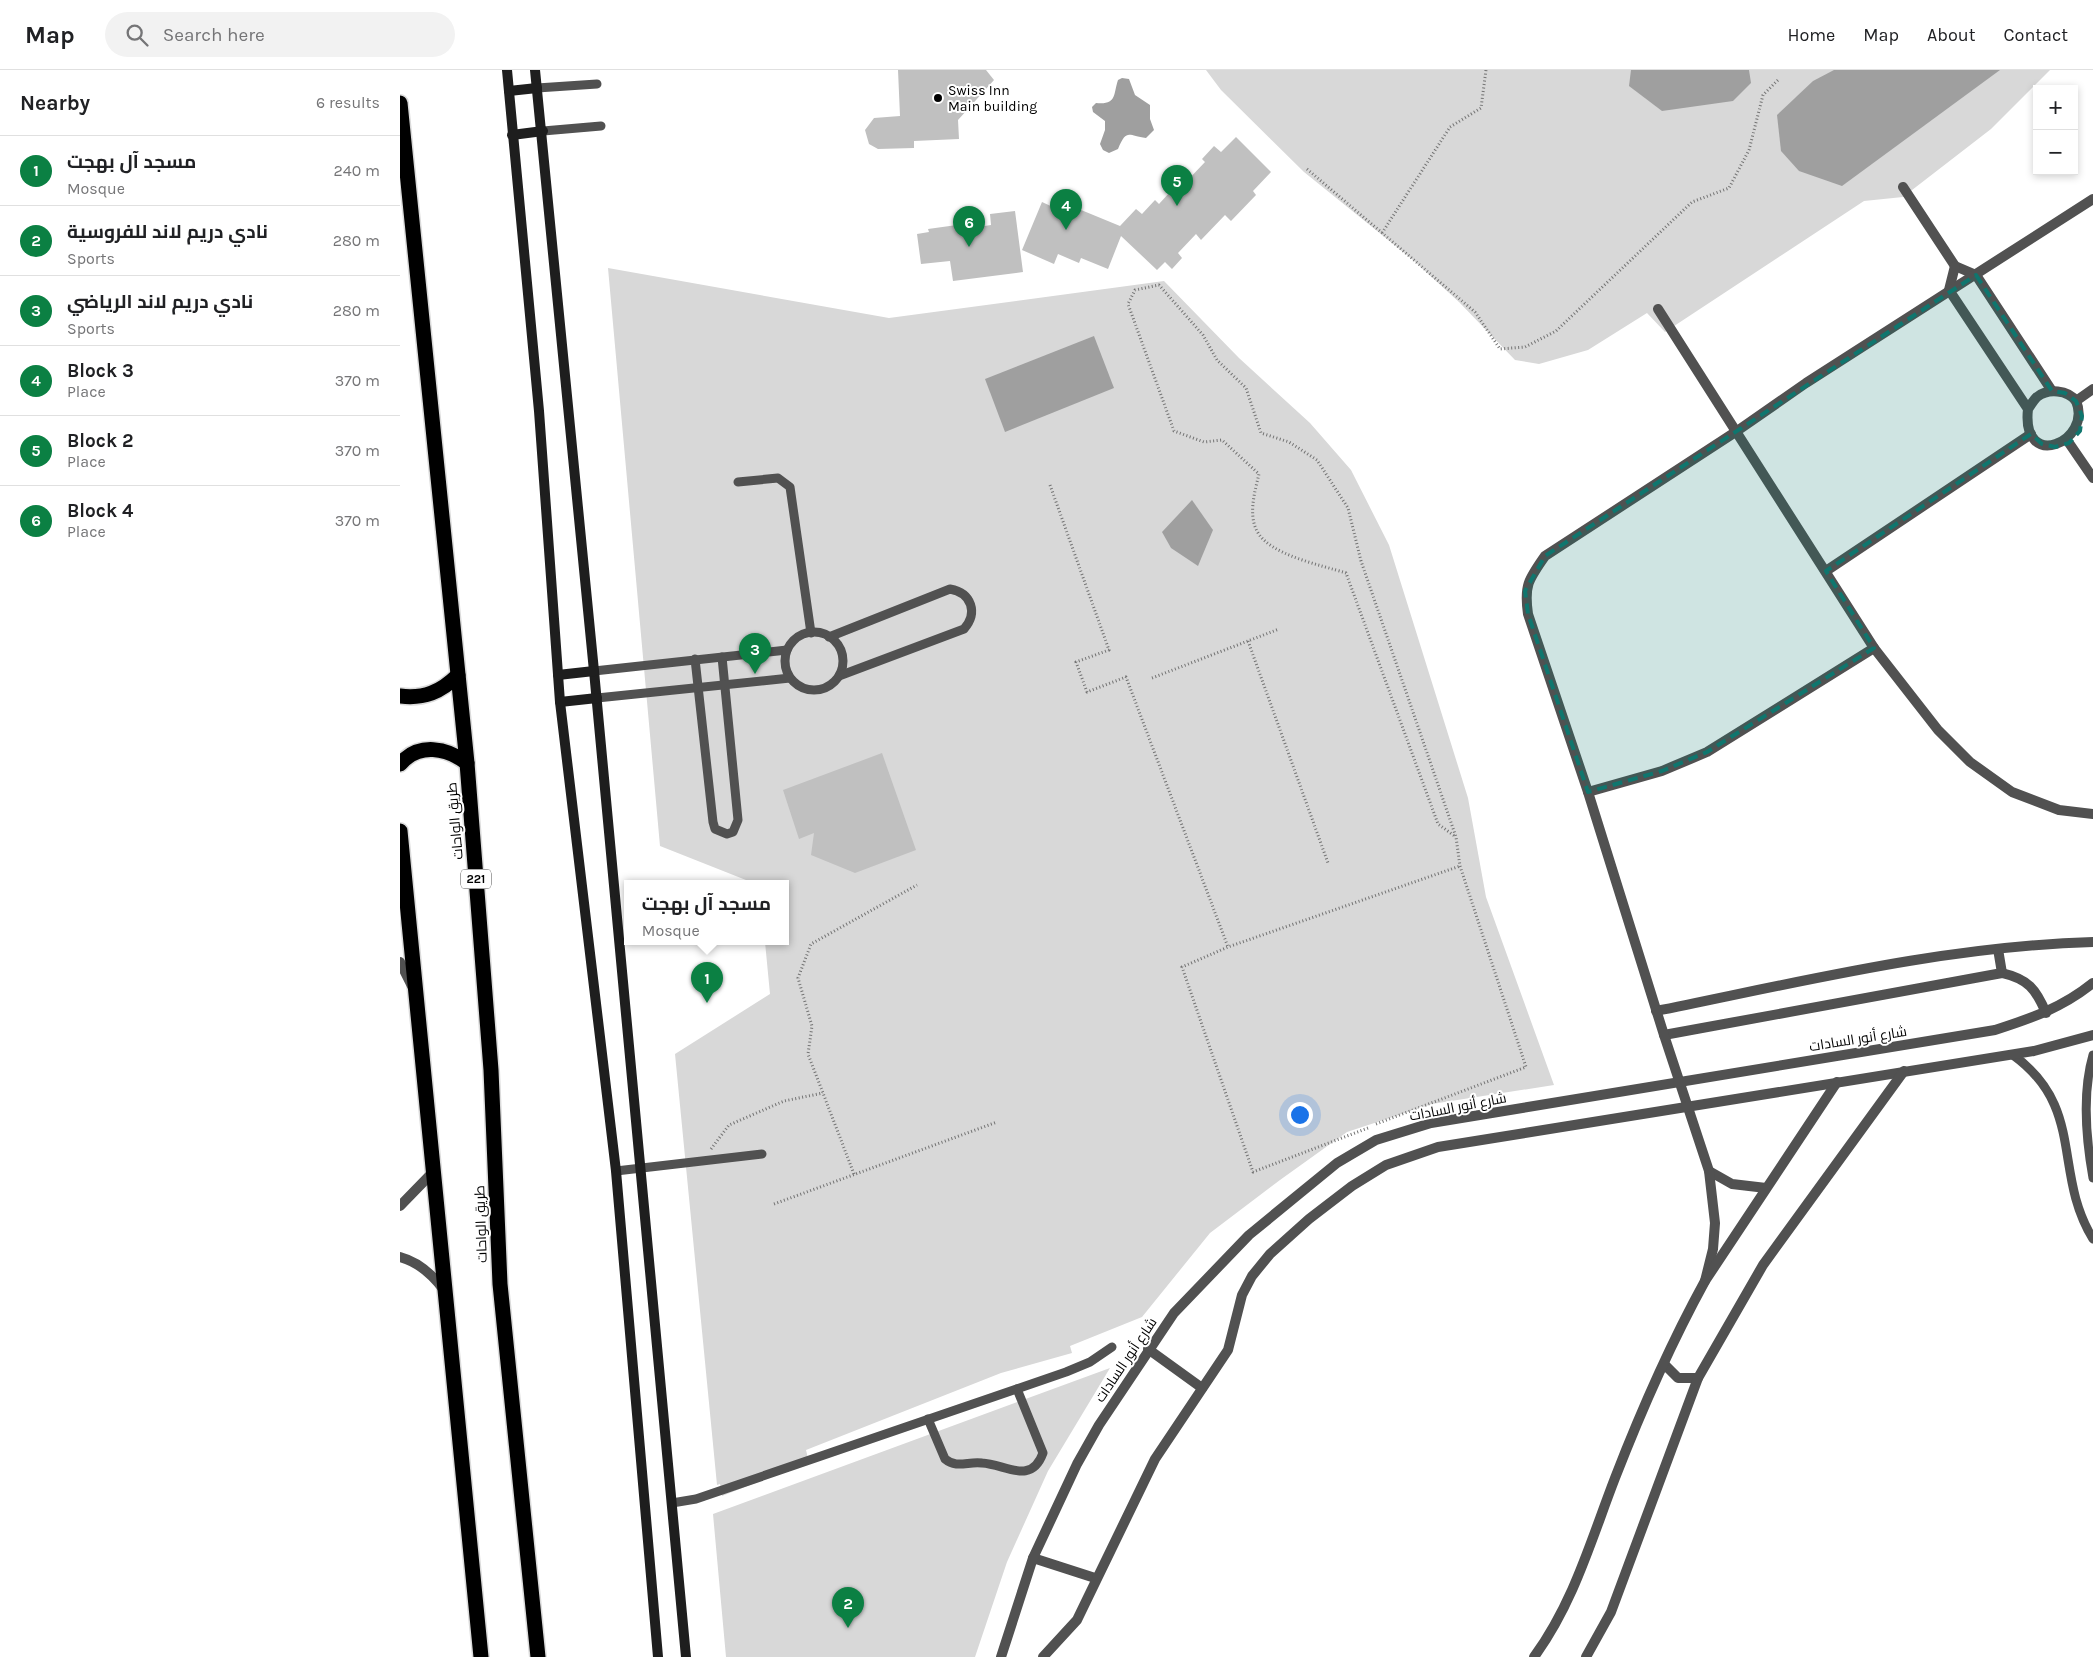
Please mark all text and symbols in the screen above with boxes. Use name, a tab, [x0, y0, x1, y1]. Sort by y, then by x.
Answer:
search box	[105, 12, 455, 57]
text: Map	[25, 21, 75, 49]
icon: search	[123, 21, 151, 49]
text: Search here	[163, 24, 265, 46]
text: Home	[1787, 24, 1835, 46]
text: Map	[1863, 24, 1899, 46]
text: About	[1927, 24, 1976, 46]
text: Contact	[2004, 24, 2068, 46]
place label: Swiss Inn Main building	[948, 82, 1037, 115]
map controls	[2033, 85, 2078, 175]
button: +	[2033, 85, 2078, 130]
text: Nearby	[20, 91, 90, 115]
marker: Swiss Inn Main building	[932, 92, 944, 104]
text: 6 results	[316, 93, 380, 112]
button: −	[2033, 130, 2078, 175]
text: مسجد آل بهجت	[67, 151, 196, 173]
text: 1	[33, 161, 39, 180]
text: 240 m	[334, 161, 380, 180]
pin: 5	[1161, 165, 1193, 206]
text: Mosque	[67, 179, 125, 198]
pin: 4	[1050, 189, 1082, 230]
pin: 6	[953, 206, 985, 247]
text: نادي دريم لاند للفروسية	[67, 221, 268, 243]
text: 2	[31, 231, 41, 250]
text: 280 m	[333, 231, 380, 250]
text: Sports	[67, 249, 115, 268]
text: نادي دريم لاند الرياضي	[67, 291, 253, 313]
text: 3	[31, 301, 41, 320]
text: 280 m	[333, 301, 380, 320]
text: Sports	[67, 319, 115, 338]
text: Block 3	[67, 360, 134, 382]
text: 4	[31, 371, 41, 390]
text: 370 m	[335, 371, 380, 390]
text: Place	[67, 382, 106, 401]
text: Block 2	[67, 430, 133, 452]
text: 5	[31, 441, 41, 460]
text: 370 m	[335, 441, 380, 460]
text: Place	[67, 452, 106, 471]
text: Block 4	[67, 500, 133, 522]
text: 6	[31, 511, 41, 530]
text: 370 m	[335, 511, 380, 530]
text: Place	[67, 522, 106, 541]
pin: 3	[739, 633, 771, 674]
street label: طريق الواحات	[443, 782, 467, 860]
road number: 221	[461, 870, 491, 889]
popup	[624, 880, 789, 945]
text: مسجد آل بهجت	[642, 893, 771, 915]
text: Mosque	[642, 921, 700, 940]
pin: 1	[691, 962, 723, 1003]
street label: شارع أنور السادات	[1808, 1022, 1908, 1055]
street label: شارع أنور السادات	[1408, 1088, 1508, 1125]
your location	[1287, 1102, 1313, 1128]
street label: طريق الواحات	[471, 1185, 491, 1263]
street label: شارع أنور السادات	[1091, 1314, 1161, 1406]
pin: 2	[832, 1587, 864, 1628]

